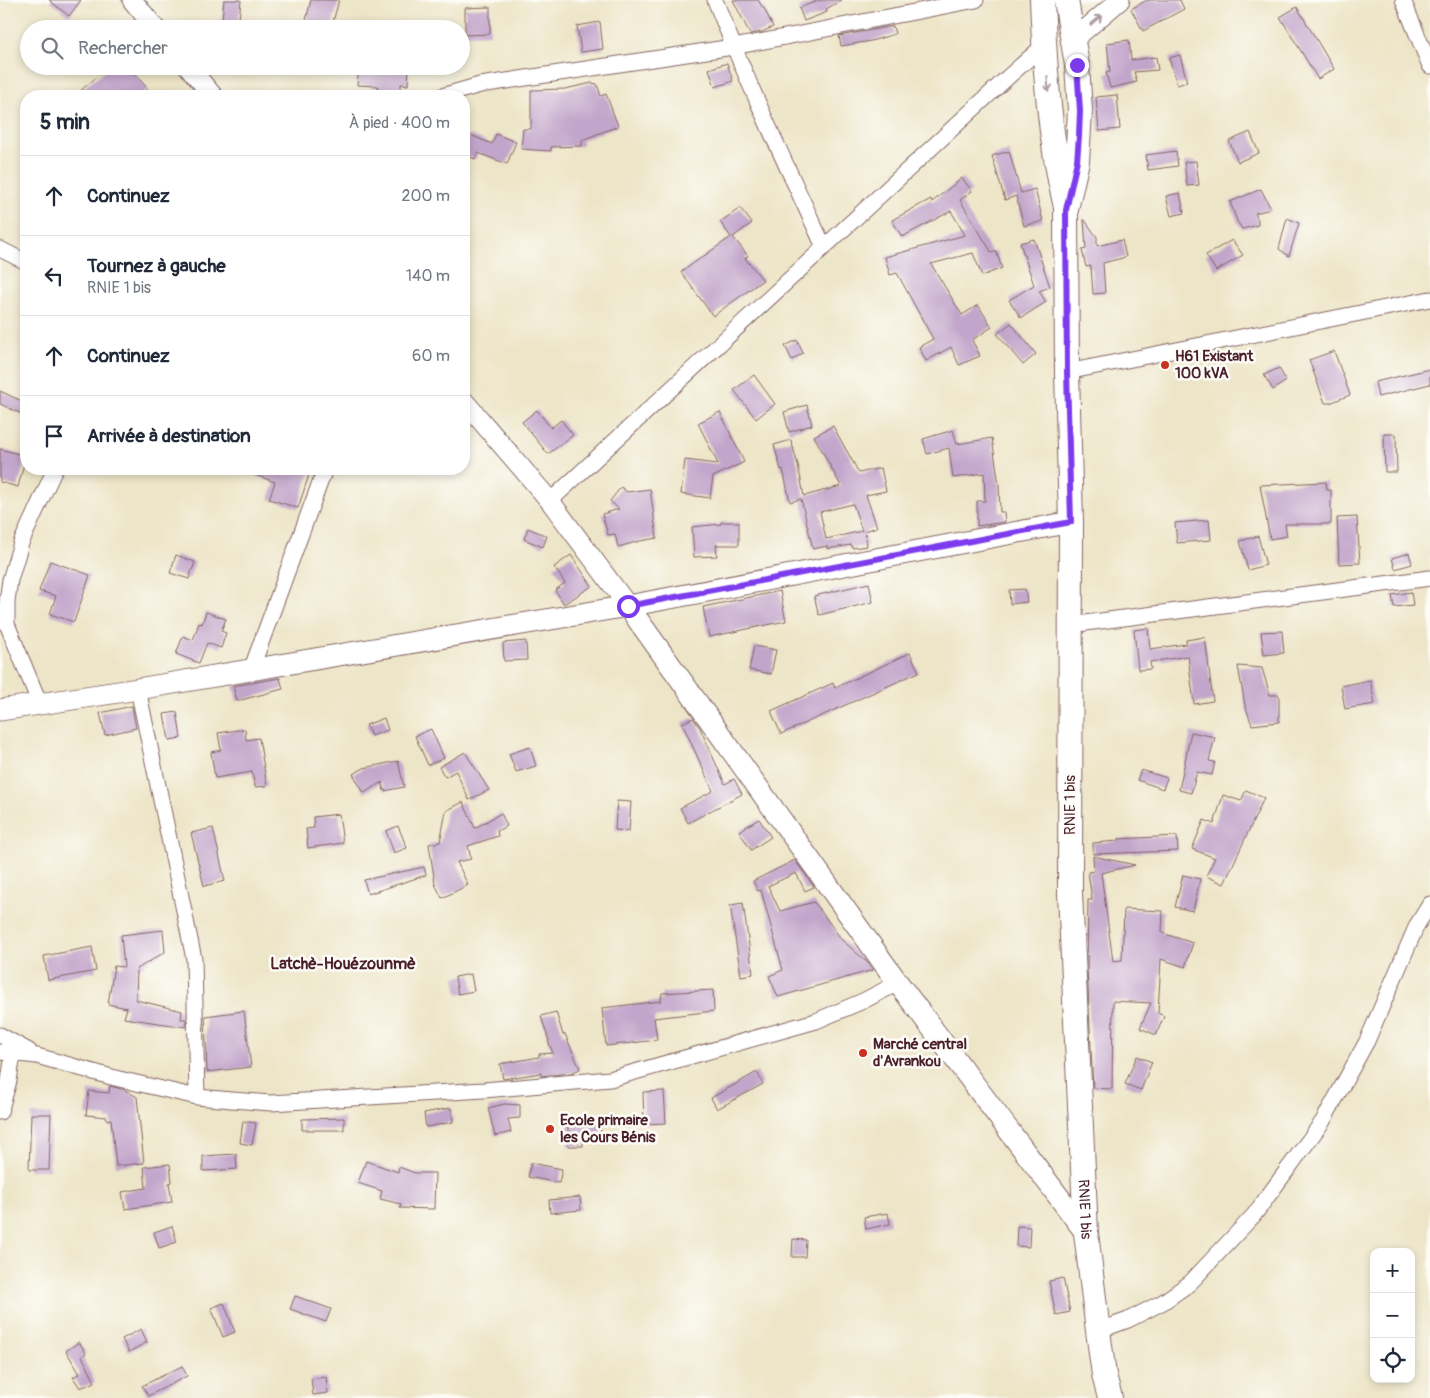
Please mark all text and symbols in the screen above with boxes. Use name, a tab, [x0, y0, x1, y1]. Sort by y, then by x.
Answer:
one-way arrow	[1090, 14, 1103, 26]
search box	[20, 20, 470, 75]
icon: search	[38, 34, 66, 62]
text: Rechercher	[78, 36, 168, 60]
route end	[1066, 54, 1089, 77]
one-way arrow	[1043, 75, 1052, 91]
text: 5 min	[40, 109, 90, 136]
text: À pied · 400 m	[349, 113, 450, 133]
icon: ahead	[40, 182, 68, 210]
text: Continuez	[87, 184, 170, 208]
text: 200 m	[402, 186, 450, 206]
text: Tournez à gauche	[87, 254, 226, 278]
icon: left	[40, 262, 68, 290]
text: 140 m	[406, 266, 450, 286]
text: RNIE 1 bis	[87, 278, 151, 298]
icon: ahead	[40, 342, 68, 370]
text: Continuez	[87, 344, 170, 368]
text: 60 m	[412, 346, 450, 366]
place label: H61 Existant 100 kVA	[1175, 347, 1254, 383]
marker: H61 Existant 100 kVA	[1159, 359, 1171, 371]
icon: arrive	[40, 422, 68, 450]
text: Arrivée à destination	[87, 424, 251, 448]
route start	[617, 595, 640, 618]
street label: RNIE 1 bis	[1061, 775, 1080, 835]
district label: Latchè-Houézounmè	[270, 954, 416, 974]
place label: Marché central d'Avrankou	[873, 1035, 967, 1071]
marker: Marché central d'Avrankou	[857, 1047, 869, 1059]
place label: Ecole primaire les Cours Bénis	[560, 1111, 656, 1147]
marker: Ecole primaire les Cours Bénis	[544, 1123, 556, 1135]
street label: RNIE 1 bis	[1073, 1179, 1096, 1241]
map controls	[1370, 1248, 1415, 1383]
button: +	[1370, 1248, 1415, 1293]
button: −	[1370, 1293, 1415, 1338]
button: locate	[1370, 1338, 1415, 1383]

